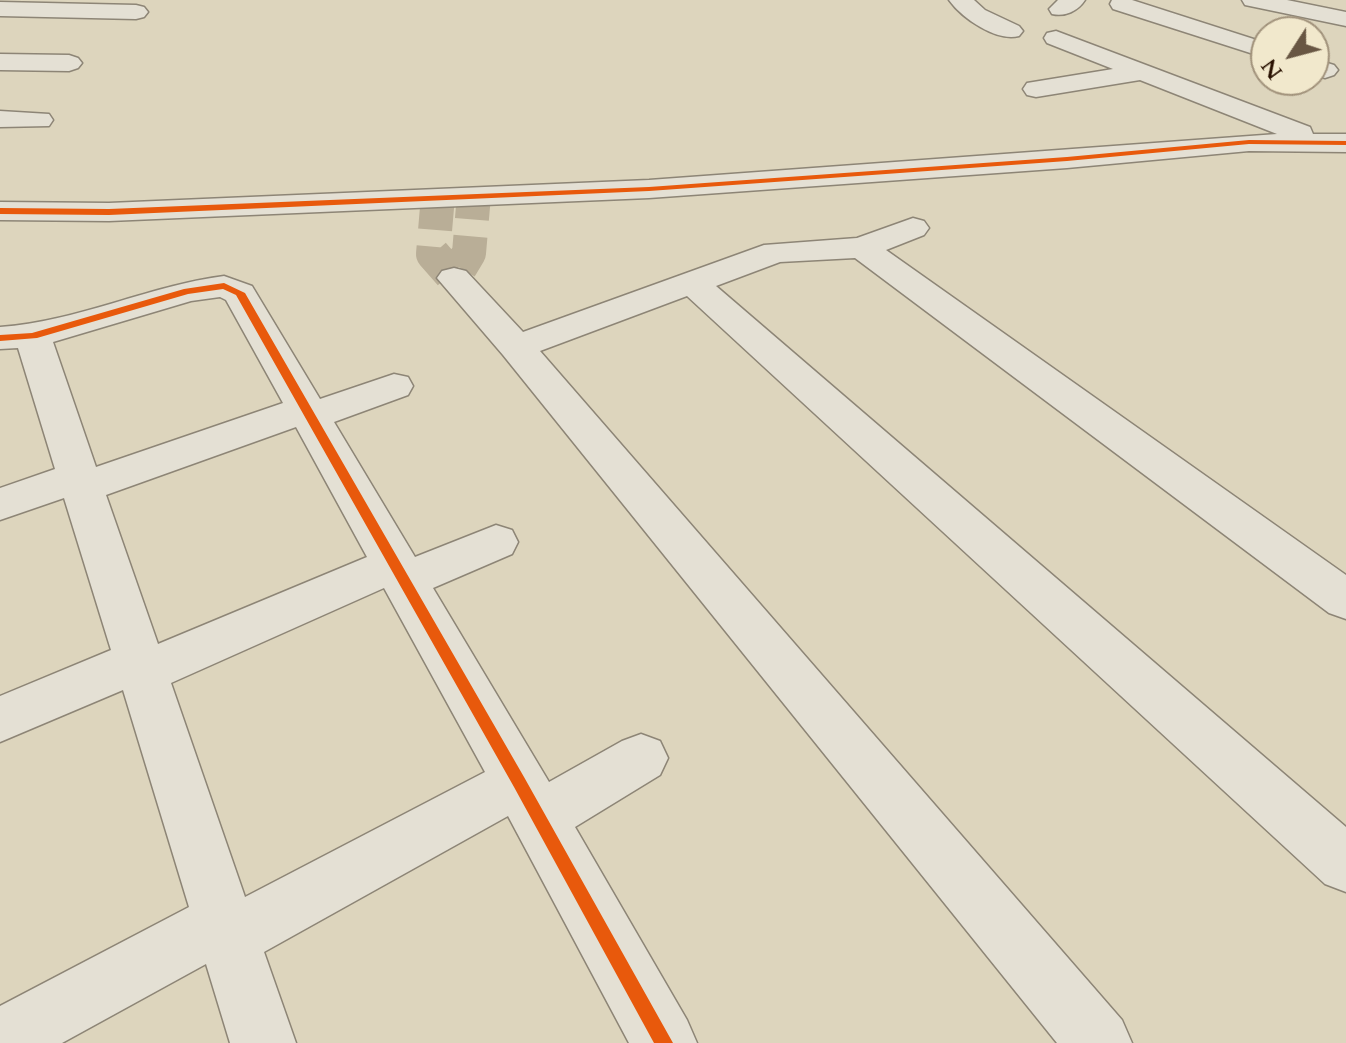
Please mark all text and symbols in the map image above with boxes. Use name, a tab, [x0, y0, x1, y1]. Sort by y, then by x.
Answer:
north arrow	[1250, 16, 1330, 96]
text: N	[1254, 52, 1290, 85]

